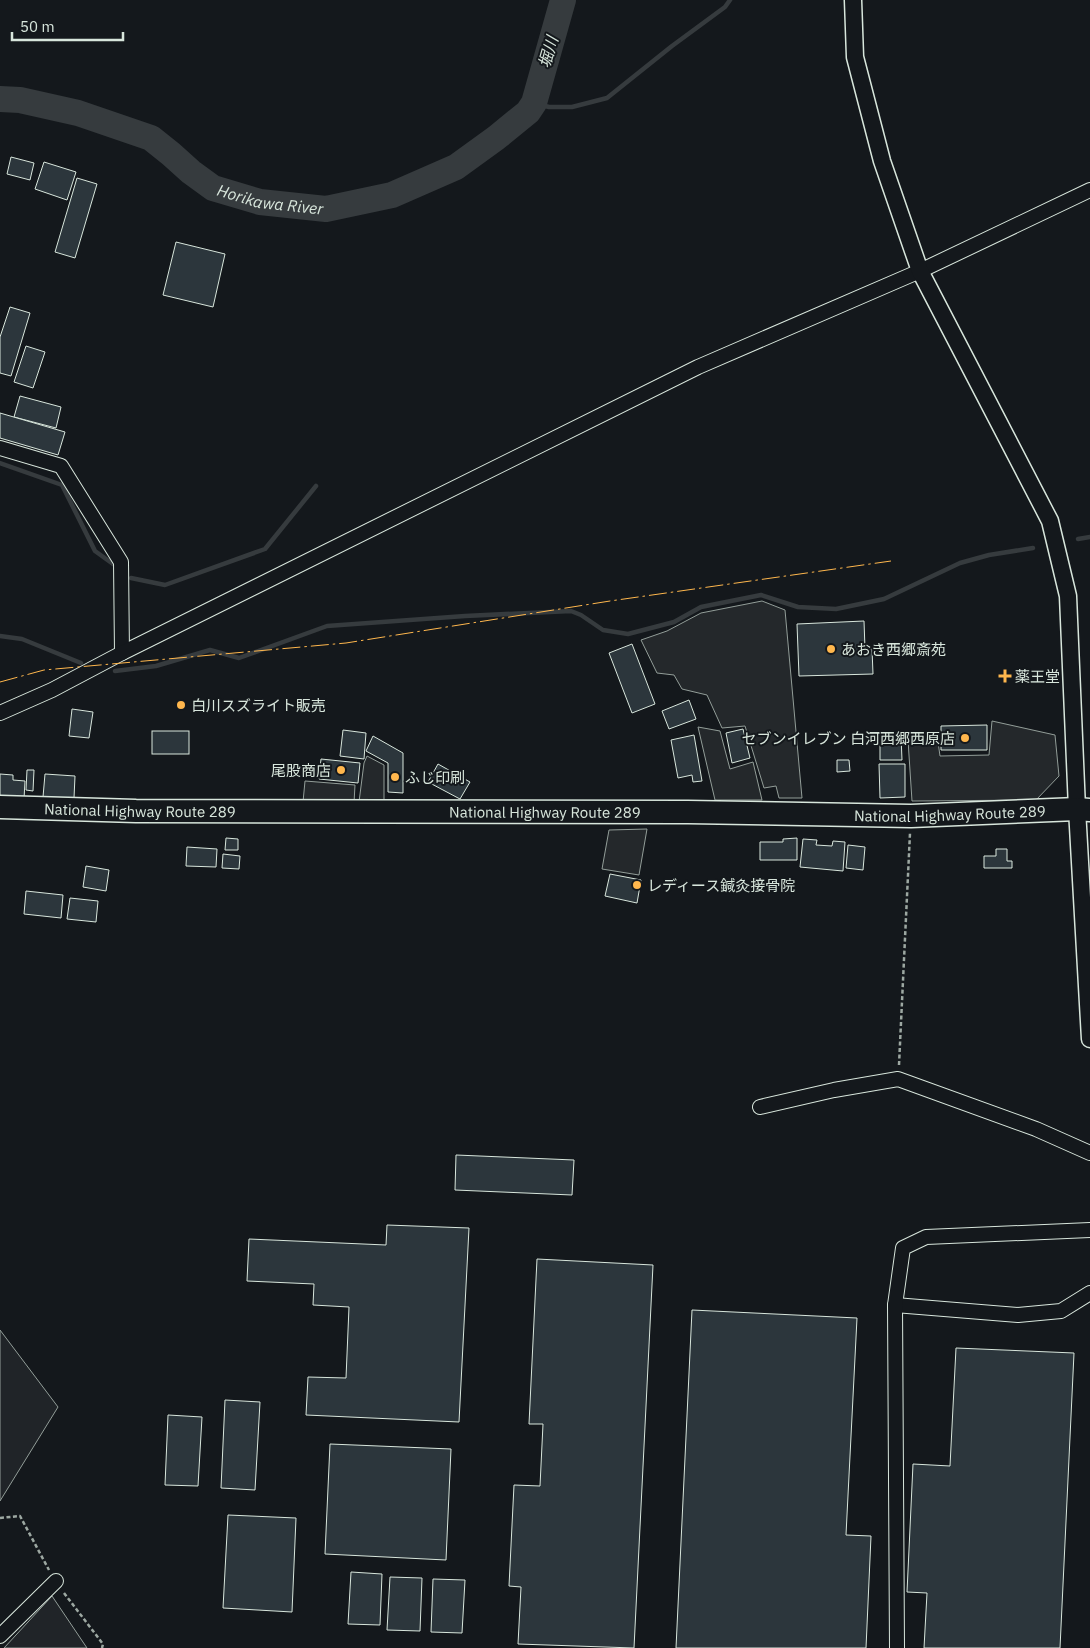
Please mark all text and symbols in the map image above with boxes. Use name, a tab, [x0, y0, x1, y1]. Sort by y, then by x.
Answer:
scale bar	[12, 10, 124, 42]
text: 50 m	[20, 17, 55, 36]
water label: 堀川	[534, 32, 563, 70]
water label: Horikawa River	[215, 180, 325, 219]
place label: あおき西郷斎苑	[841, 640, 946, 659]
marker: あおき西郷斎苑	[825, 643, 837, 655]
place label: 薬王堂	[1015, 667, 1060, 686]
marker: 薬王堂	[999, 670, 1011, 682]
place label: 白川スズライト販売	[191, 696, 326, 715]
marker: 白川スズライト販売	[175, 699, 187, 711]
place label: セブンイレブン 白河西郷西原店	[741, 729, 955, 748]
marker: セブンイレブン 白河西郷西原店	[959, 732, 971, 744]
place label: 尾股商店	[271, 761, 331, 780]
marker: 尾股商店	[335, 764, 347, 776]
place label: ふじ印刷	[405, 768, 465, 787]
marker: ふじ印刷	[389, 771, 401, 783]
street label: National Highway Route 289	[44, 799, 236, 821]
street label: National Highway Route 289	[854, 801, 1046, 826]
street label: National Highway Route 289	[449, 802, 641, 821]
place label: レディース鍼灸接骨院	[647, 876, 795, 895]
marker: レディース鍼灸接骨院	[631, 879, 643, 891]

